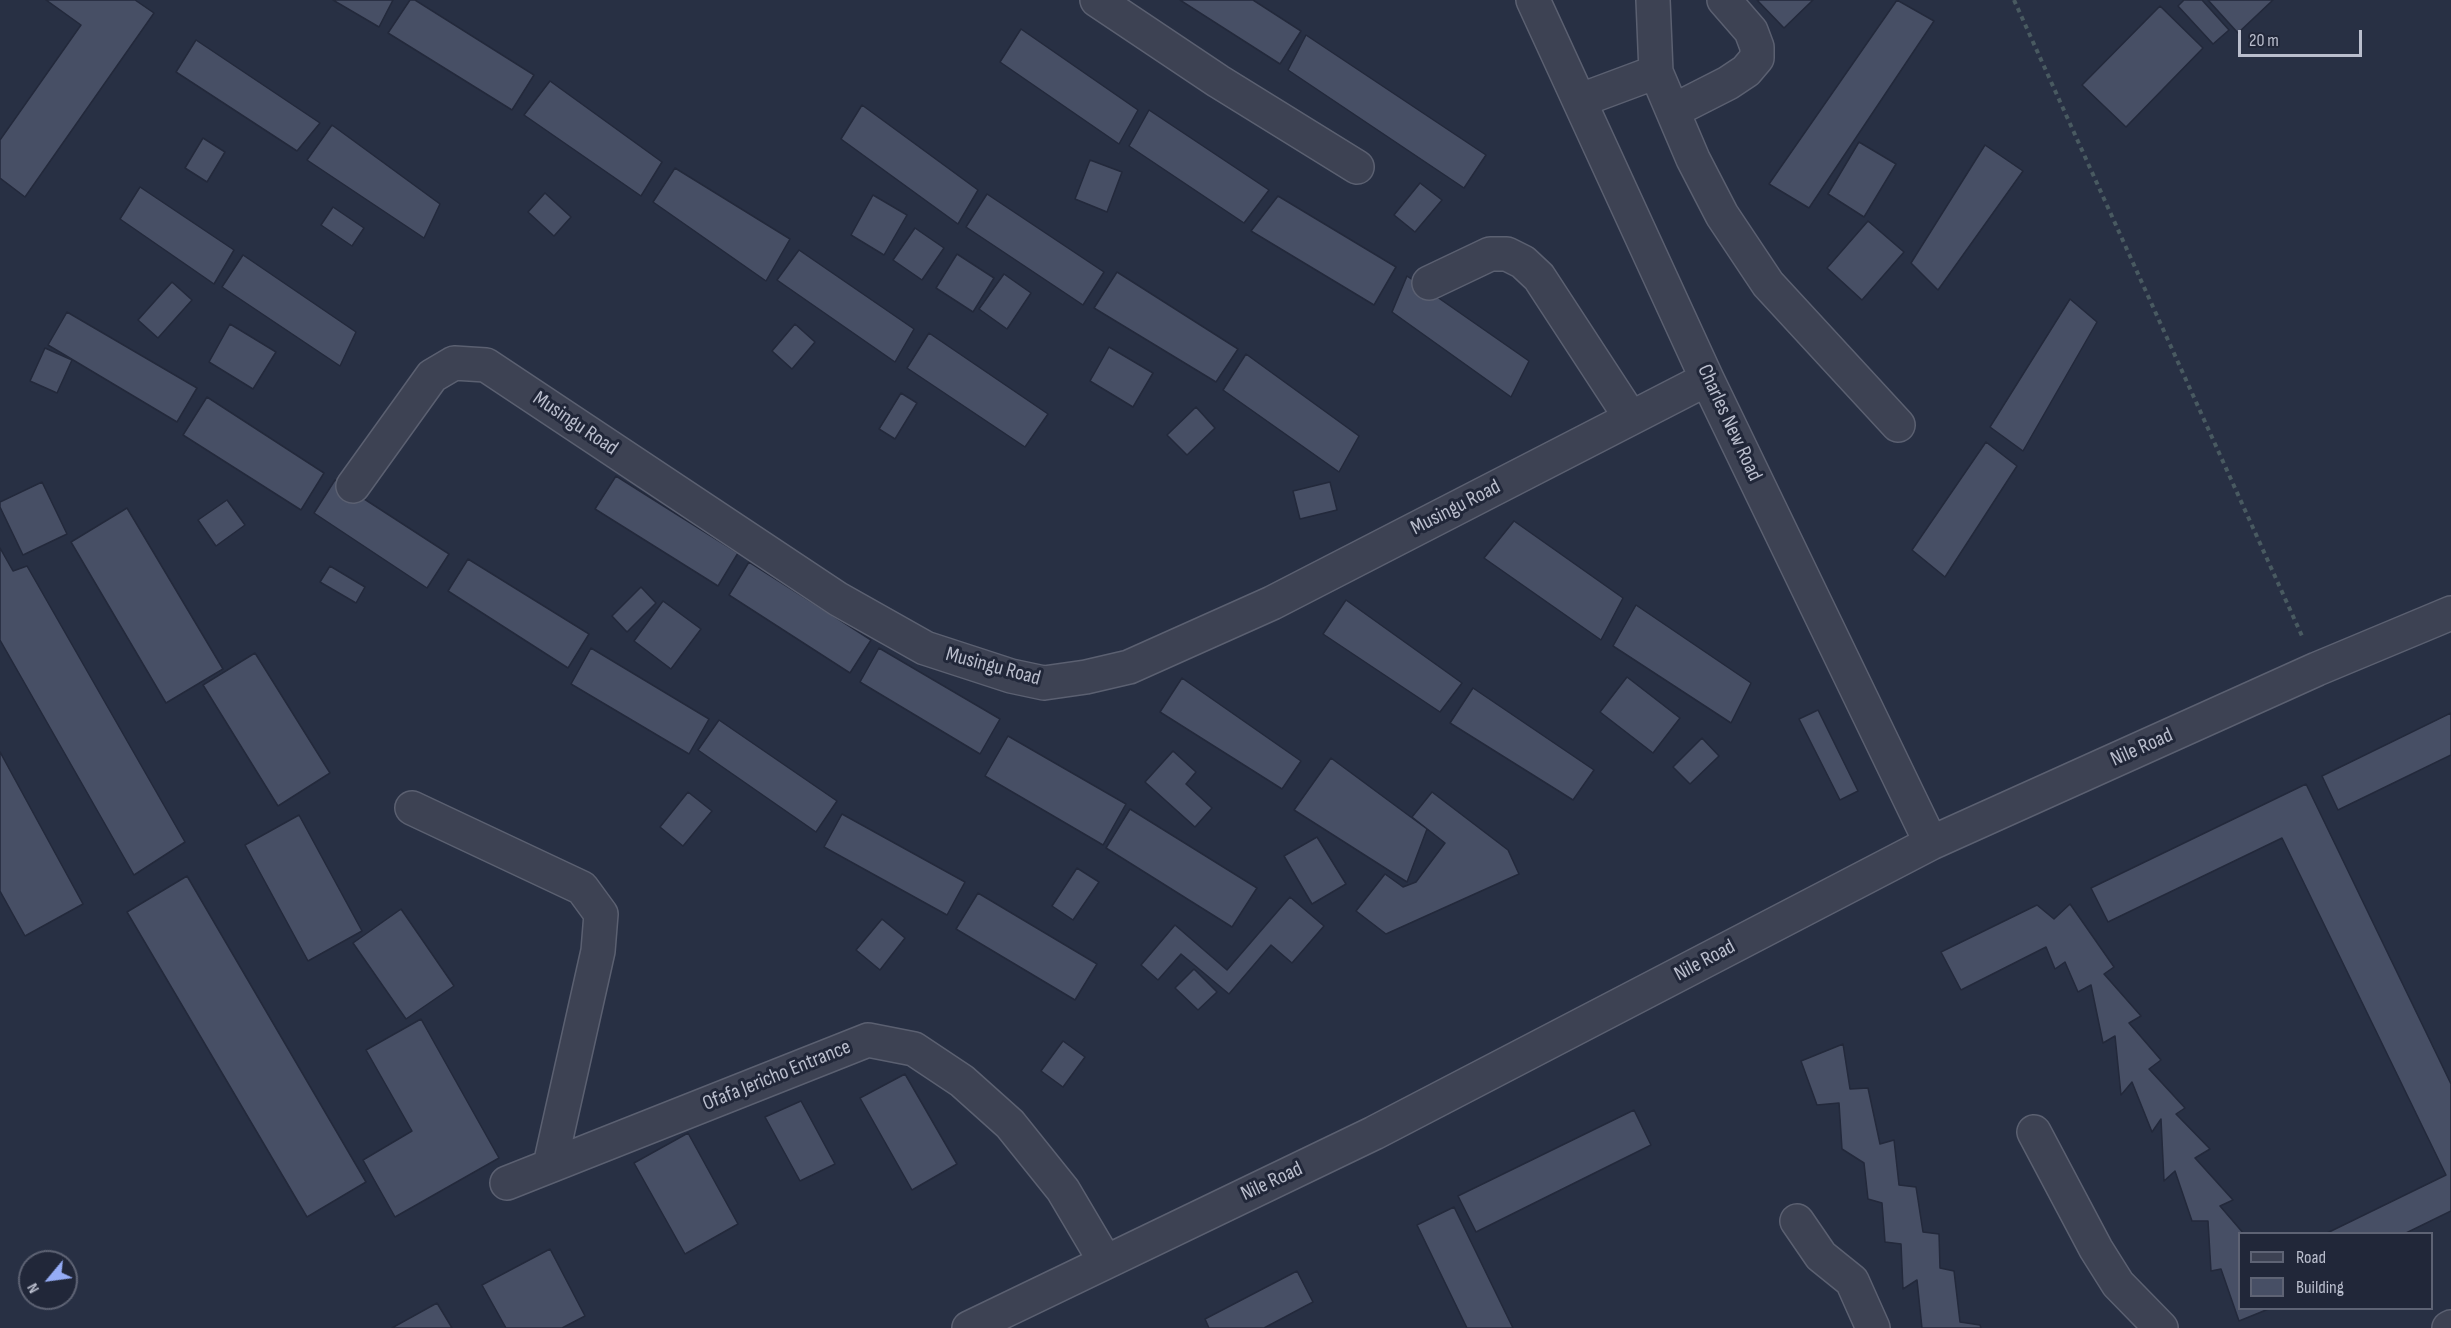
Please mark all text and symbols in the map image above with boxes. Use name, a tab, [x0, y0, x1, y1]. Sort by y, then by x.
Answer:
scale bar	[2241, 18, 2366, 56]
text: 20 m	[2249, 30, 2279, 51]
street label: Charles New Road	[1691, 361, 1767, 485]
street label: Musingu Road	[528, 386, 622, 462]
street label: Musingu Road	[1407, 475, 1505, 541]
street label: Musingu Road	[943, 642, 1043, 692]
street label: Nile Road	[2107, 723, 2177, 773]
street label: Nile Road	[1670, 935, 1740, 987]
street label: Ofafa Jericho Entrance	[699, 1035, 855, 1117]
street label: Nile Road	[1237, 1157, 1307, 1207]
legend	[2238, 1232, 2433, 1310]
text: Road	[2296, 1247, 2326, 1268]
north arrow	[18, 1250, 78, 1310]
text: Building	[2296, 1277, 2344, 1298]
text: N	[23, 1280, 44, 1296]

